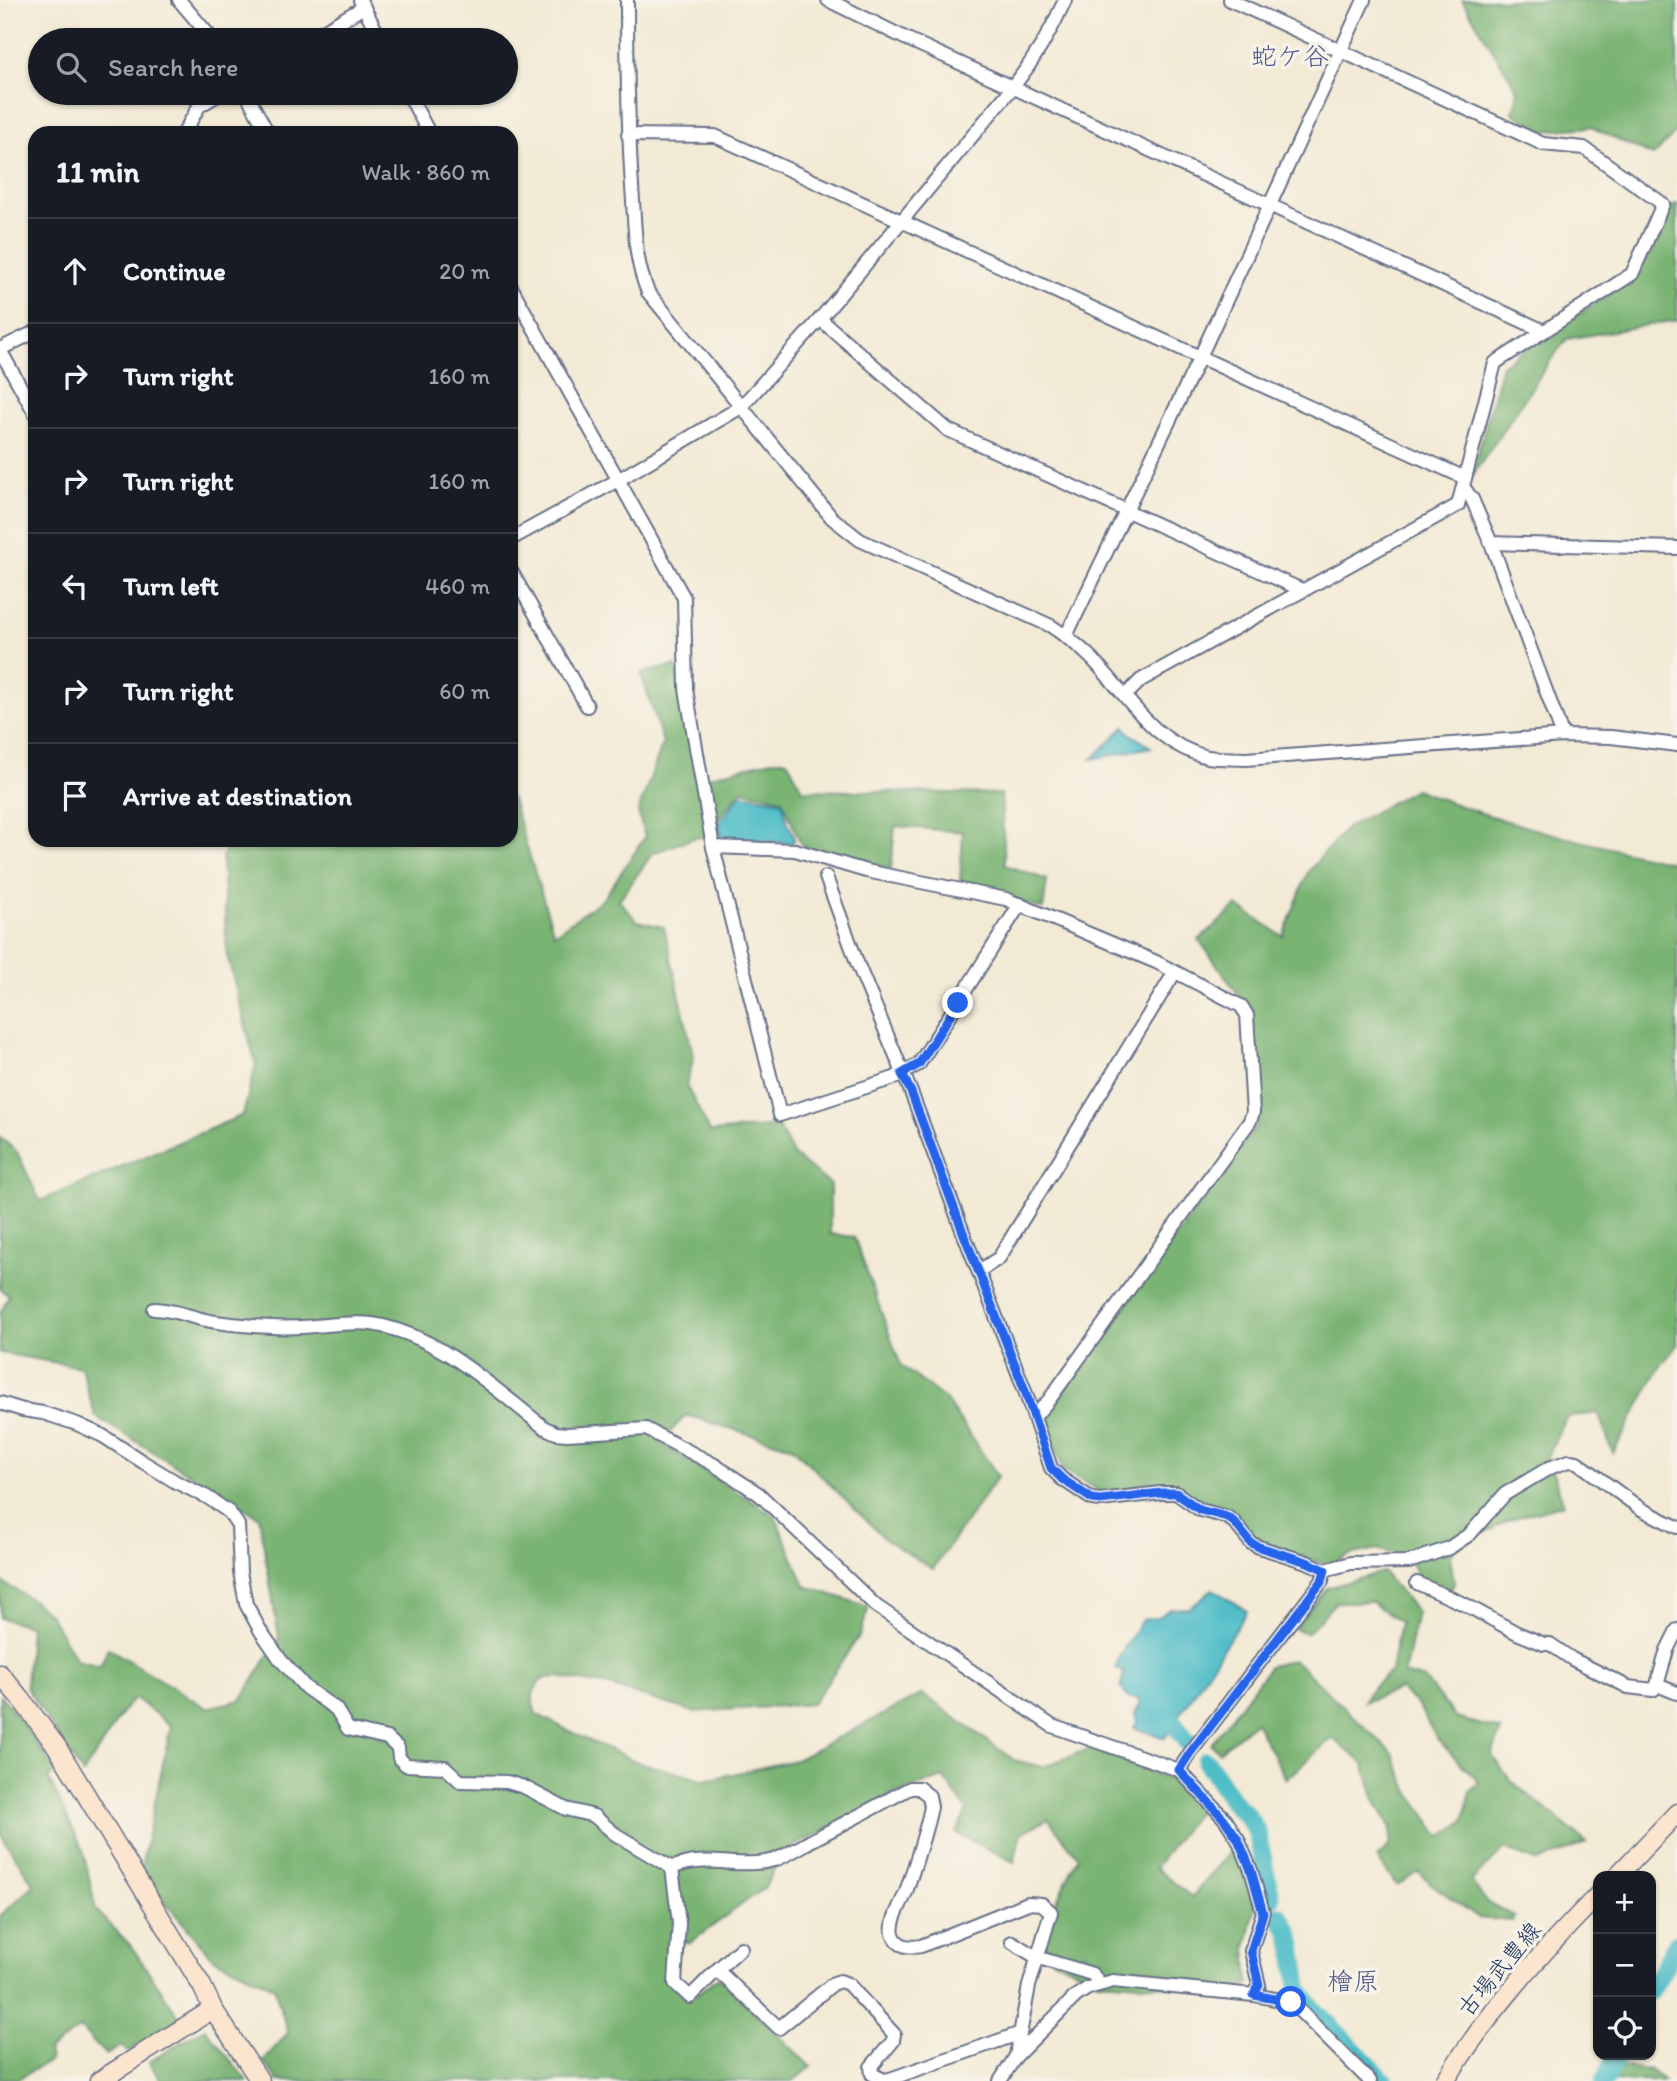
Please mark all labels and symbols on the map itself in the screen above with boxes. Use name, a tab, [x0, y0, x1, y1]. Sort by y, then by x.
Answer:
district label: 蛇ケ谷	[1251, 40, 1329, 72]
route end	[942, 987, 973, 1018]
street label: 古場武豊線	[1451, 1916, 1547, 2022]
district label: 檜原	[1327, 1965, 1379, 1997]
route start	[1275, 1986, 1306, 2017]

